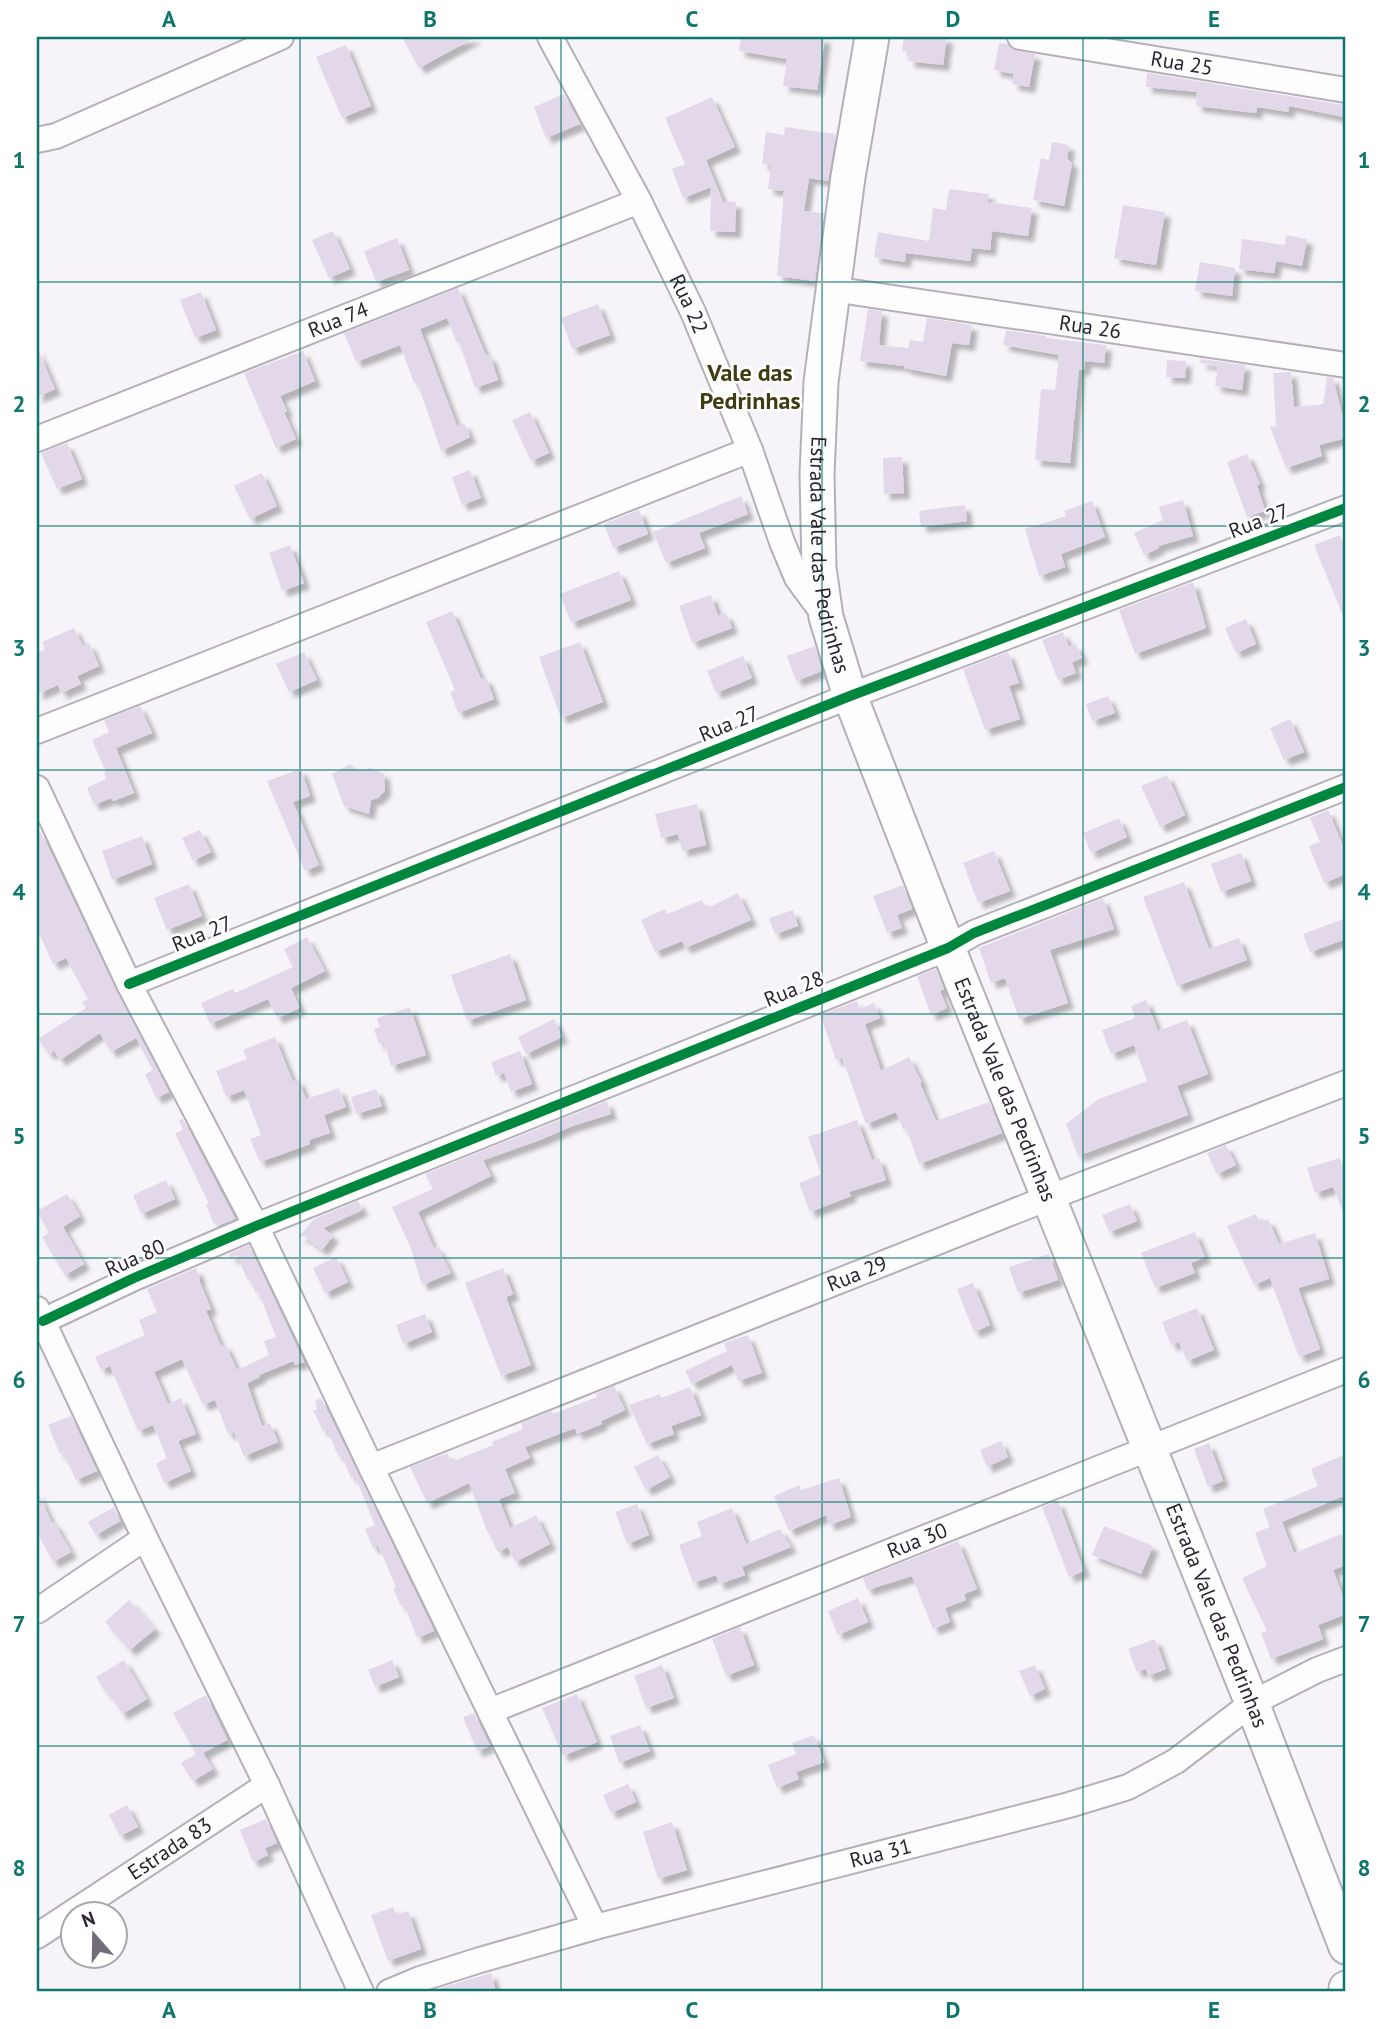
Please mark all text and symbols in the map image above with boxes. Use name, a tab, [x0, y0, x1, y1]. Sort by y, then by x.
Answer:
text: A	[162, 4, 176, 33]
text: B	[423, 4, 437, 33]
text: C	[686, 4, 699, 33]
text: D	[946, 4, 960, 33]
text: E	[1208, 4, 1220, 33]
street label: Rua 25	[1149, 44, 1215, 81]
text: 1	[12, 145, 26, 174]
text: 1	[1357, 145, 1371, 174]
street label: Rua 22	[664, 270, 714, 338]
street label: Rua 74	[304, 295, 372, 343]
street label: Rua 26	[1057, 309, 1123, 345]
district label: Vale das Pedrinhas	[699, 357, 801, 416]
text: 2	[12, 389, 26, 418]
text: 2	[1357, 389, 1371, 418]
street label: Estrada Vale das Pedrinhas	[804, 436, 856, 677]
street label: Rua 27	[1225, 497, 1293, 544]
text: 3	[12, 633, 26, 662]
text: 3	[1357, 633, 1371, 662]
street label: Rua 27	[695, 699, 763, 748]
text: 4	[12, 877, 26, 906]
text: 4	[1357, 877, 1371, 906]
street label: Rua 27	[168, 909, 236, 958]
street label: Rua 28	[760, 964, 828, 1013]
street label: Estrada Vale das Pedrinhas	[948, 973, 1063, 1206]
text: 5	[12, 1121, 26, 1150]
text: 5	[1357, 1121, 1371, 1150]
street label: Rua 80	[101, 1232, 169, 1283]
street label: Rua 29	[823, 1249, 891, 1298]
text: 6	[12, 1365, 26, 1394]
text: 6	[1357, 1365, 1371, 1394]
street label: Estrada Vale das Pedrinhas	[1160, 1499, 1274, 1731]
street label: Rua 30	[883, 1516, 951, 1564]
text: 7	[12, 1609, 26, 1638]
text: 7	[1357, 1609, 1371, 1638]
street label: Estrada 83	[123, 1811, 217, 1886]
street label: Rua 31	[847, 1832, 914, 1874]
text: 8	[12, 1853, 26, 1882]
text: 8	[1357, 1853, 1371, 1882]
north arrow	[60, 1899, 130, 1969]
text: N	[78, 1906, 98, 1932]
text: A	[162, 1995, 176, 2024]
text: B	[423, 1995, 437, 2024]
text: C	[686, 1995, 699, 2024]
text: D	[946, 1995, 960, 2024]
text: E	[1208, 1995, 1220, 2024]

